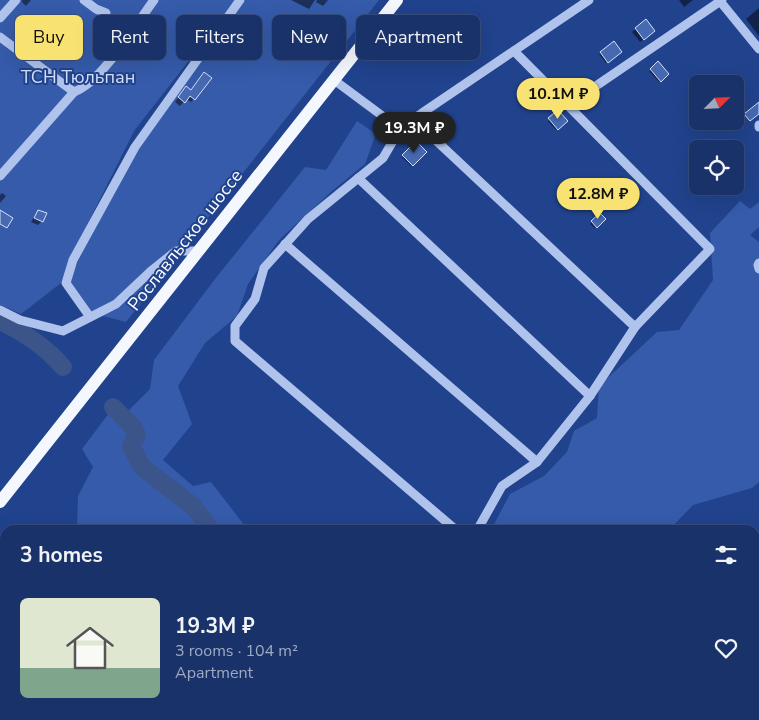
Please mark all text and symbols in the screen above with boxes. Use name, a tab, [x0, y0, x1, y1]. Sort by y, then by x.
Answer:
chip: Buy	[15, 15, 83, 60]
chip: Rent	[93, 15, 166, 60]
chip: Filters	[176, 15, 262, 60]
chip: New	[272, 15, 346, 60]
chip: Apartment	[356, 15, 480, 60]
park label: ТСН Тюльпан	[21, 65, 135, 89]
north arrow	[689, 75, 744, 130]
map controls	[689, 75, 744, 195]
pin: 10.1M ₽	[512, 78, 604, 120]
text: 10.1M ₽	[528, 83, 588, 105]
pin: 19.3M ₽	[368, 112, 460, 154]
text: 19.3M ₽	[384, 117, 444, 139]
button: locate	[689, 140, 744, 195]
street label: Рославльское шоссе	[122, 164, 248, 316]
pin: 12.8M ₽	[552, 178, 644, 220]
text: 12.8M ₽	[568, 183, 628, 205]
text: 3 homes	[20, 541, 103, 569]
icon: filters	[712, 541, 740, 569]
text: 19.3M ₽	[175, 612, 255, 640]
icon: home	[60, 618, 120, 678]
icon: heart	[712, 634, 740, 662]
text: 3 rooms · 104 m²	[175, 640, 298, 662]
text: Apartment	[175, 662, 253, 684]

